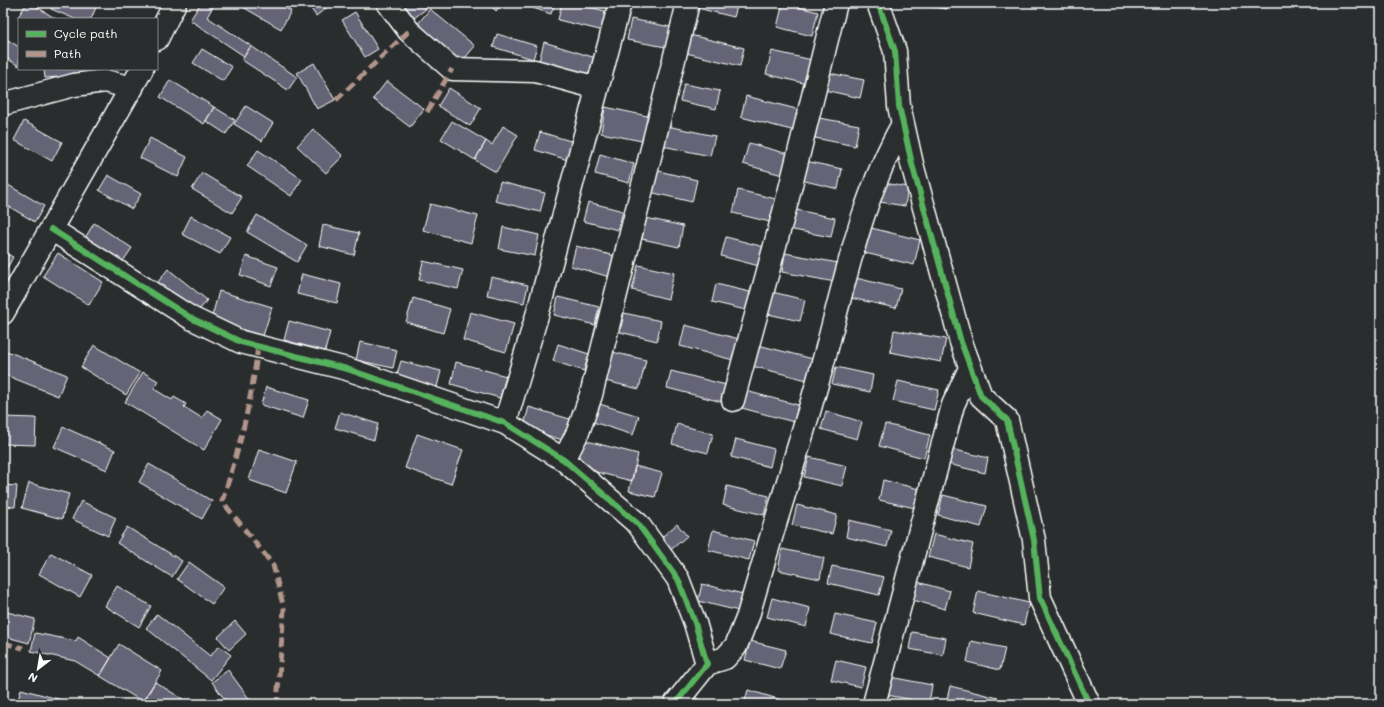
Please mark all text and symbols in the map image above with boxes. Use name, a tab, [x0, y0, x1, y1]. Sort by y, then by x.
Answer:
legend	[18, 18, 158, 70]
text: Cycle path	[54, 25, 117, 41]
text: Path	[54, 45, 81, 61]
north arrow	[18, 649, 58, 689]
text: N	[25, 669, 40, 687]

